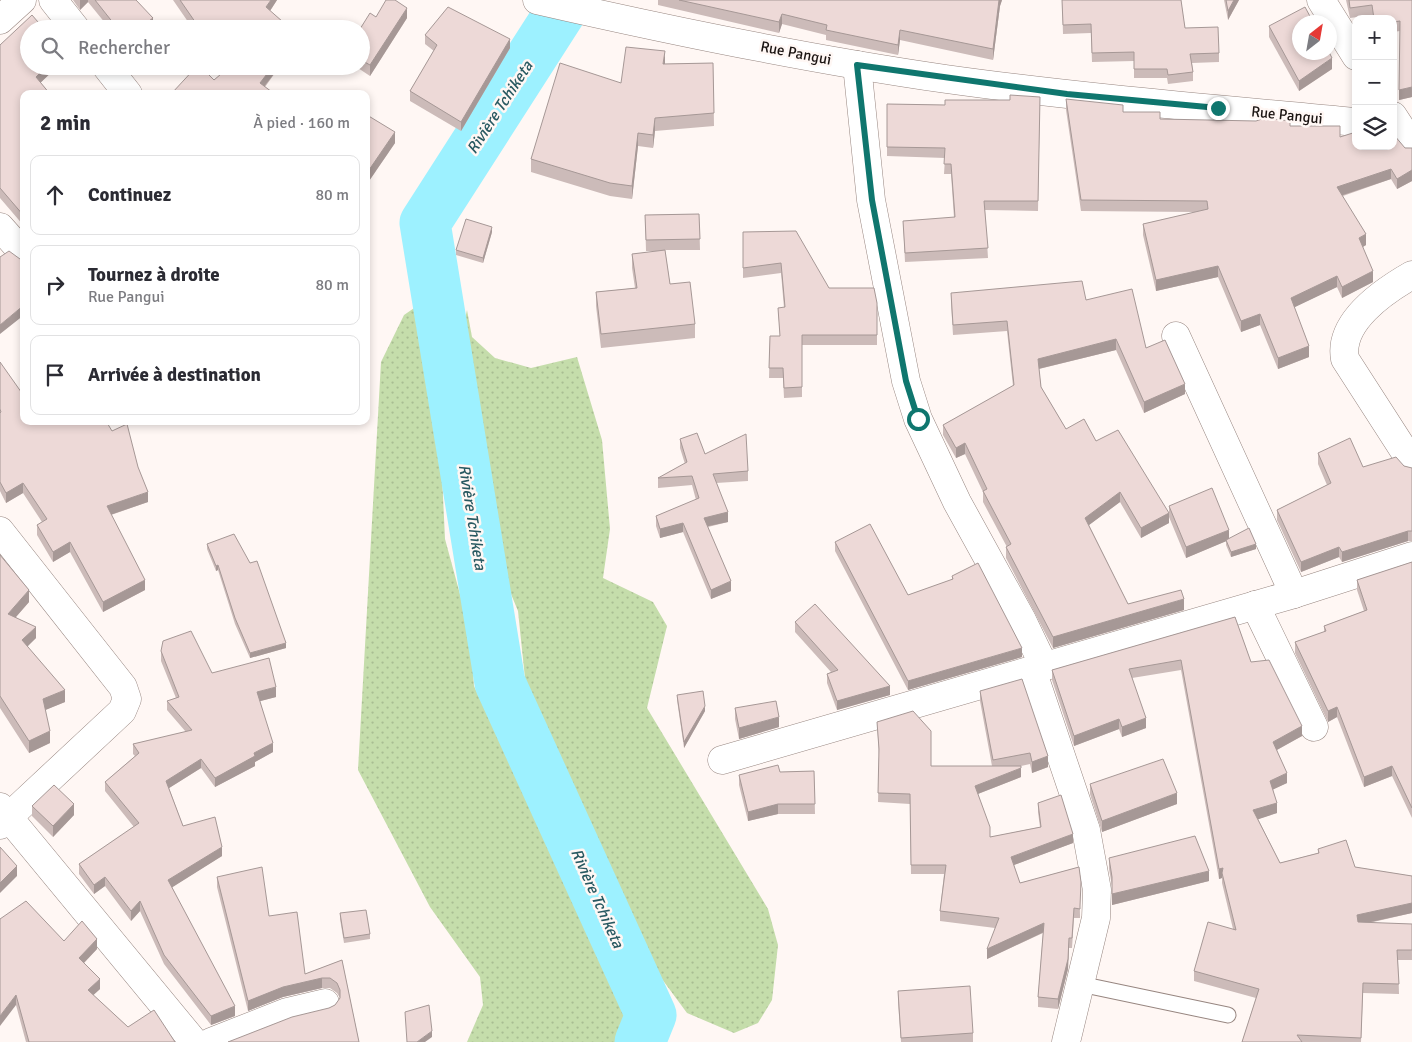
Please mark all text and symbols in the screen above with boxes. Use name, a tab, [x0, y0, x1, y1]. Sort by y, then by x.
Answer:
north arrow	[1292, 15, 1337, 60]
map controls	[1352, 15, 1397, 150]
button: +	[1352, 15, 1397, 60]
search box	[20, 20, 370, 75]
icon: search	[38, 34, 66, 62]
text: Rechercher	[78, 36, 170, 60]
street label: Rue Pangui	[759, 37, 833, 69]
water label: Rivière Tchiketa	[462, 57, 538, 158]
button: −	[1352, 60, 1397, 105]
route end	[1207, 97, 1230, 120]
street label: Rue Pangui	[1250, 102, 1324, 128]
button: layers	[1352, 105, 1397, 150]
text: 2 min	[40, 110, 91, 136]
text: À pied · 160 m	[253, 113, 350, 133]
icon: ahead	[41, 181, 69, 209]
text: Continuez	[88, 183, 171, 207]
text: 80 m	[315, 185, 349, 205]
text: Tournez à droite	[88, 263, 220, 287]
icon: right	[41, 271, 69, 299]
text: 80 m	[315, 275, 349, 295]
text: Rue Pangui	[88, 287, 165, 307]
icon: arrive	[41, 361, 69, 389]
text: Arrivée à destination	[88, 363, 261, 387]
route start	[907, 408, 930, 431]
water label: Rivière Tchiketa	[454, 463, 490, 572]
water label: Rivière Tchiketa	[566, 846, 628, 952]

